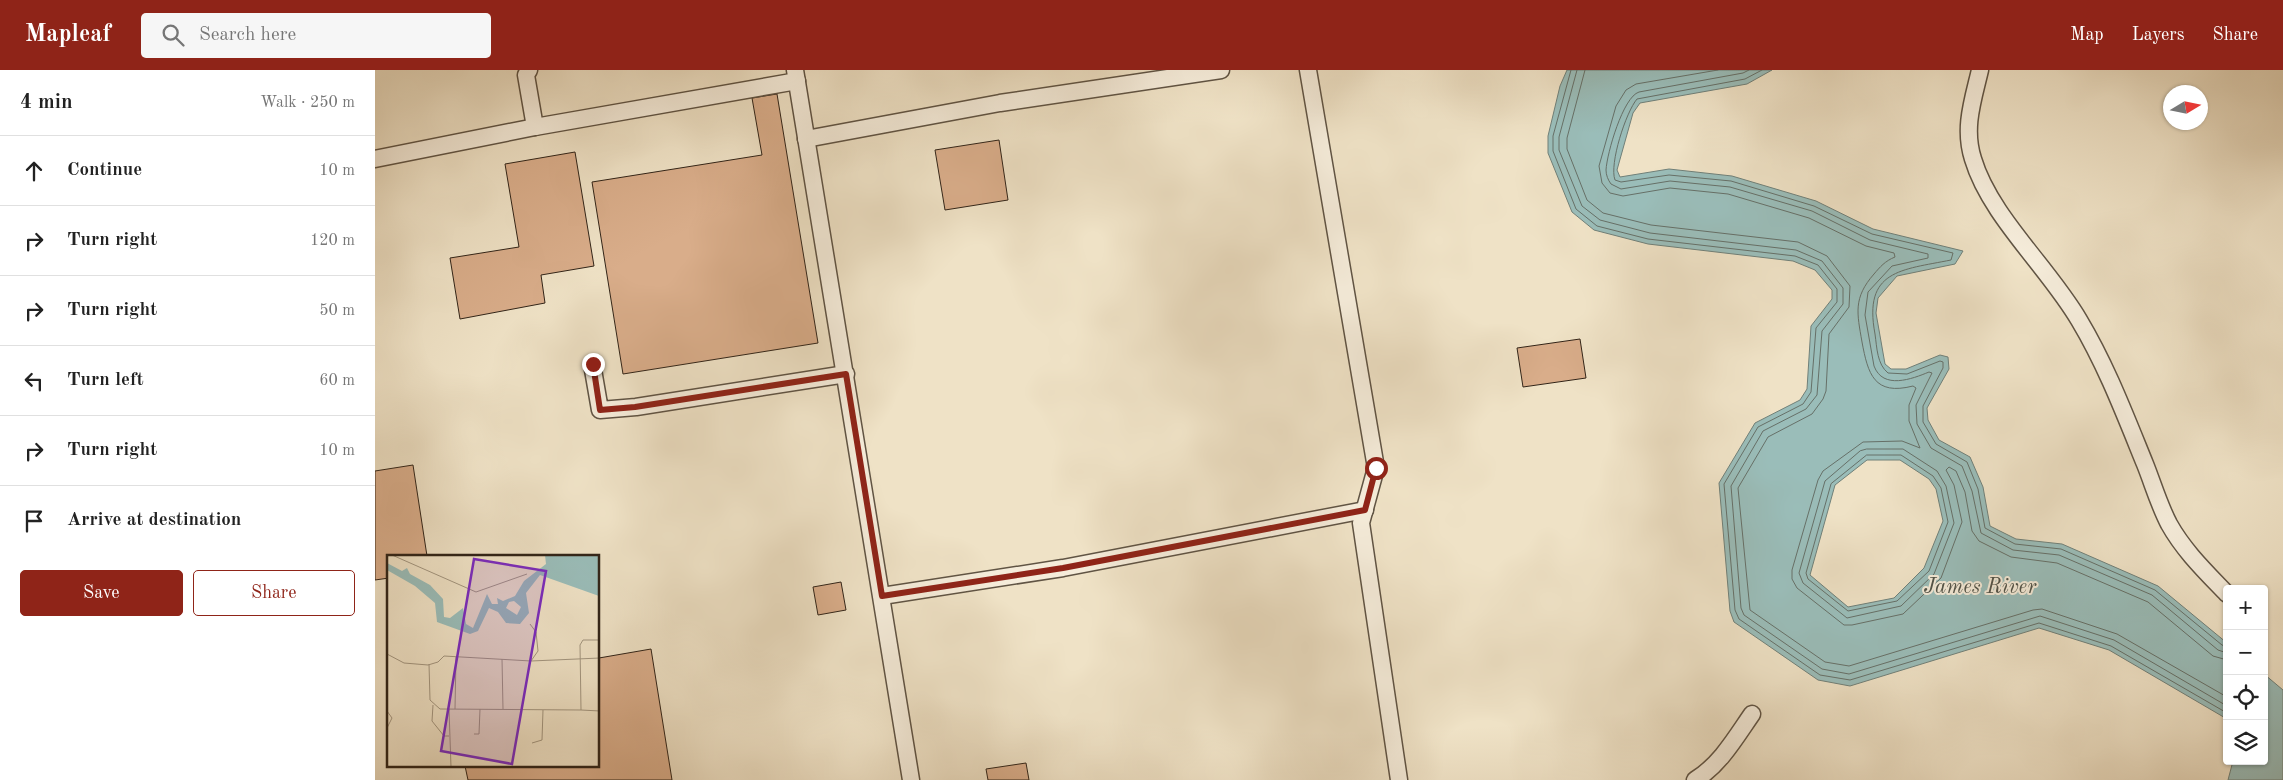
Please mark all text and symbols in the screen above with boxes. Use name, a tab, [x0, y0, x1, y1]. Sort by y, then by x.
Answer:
search box	[141, 13, 491, 58]
icon: search	[159, 21, 187, 49]
text: Mapleaf	[25, 23, 111, 47]
text: Search here	[199, 26, 296, 45]
text: Map	[2070, 26, 2104, 44]
text: Layers	[2132, 26, 2184, 44]
text: Share	[2212, 26, 2258, 44]
north arrow	[2163, 85, 2208, 130]
text: 4 min	[20, 92, 73, 113]
text: Walk · 250 m	[260, 95, 355, 111]
icon: ahead	[20, 157, 48, 185]
text: Continue	[67, 161, 142, 180]
text: 10 m	[319, 163, 355, 179]
icon: right	[20, 227, 48, 255]
text: Turn right	[67, 231, 157, 250]
text: 120 m	[310, 233, 355, 249]
icon: right	[20, 297, 48, 325]
text: Turn right	[67, 301, 157, 320]
text: 50 m	[319, 303, 355, 319]
route end	[582, 353, 605, 376]
icon: left	[20, 367, 48, 395]
text: Turn left	[67, 371, 144, 390]
text: 60 m	[319, 373, 355, 389]
icon: right	[20, 437, 48, 465]
text: Turn right	[67, 441, 157, 460]
text: 10 m	[319, 443, 355, 459]
route start	[1365, 457, 1388, 480]
icon: arrive	[20, 507, 48, 535]
text: Arrive at destination	[67, 511, 241, 530]
inset map	[387, 555, 600, 768]
button: Save	[20, 570, 183, 616]
button: Share	[193, 570, 355, 616]
water label: James River	[1924, 577, 2037, 598]
map controls	[2223, 585, 2268, 765]
button: +	[2223, 585, 2268, 630]
button: −	[2223, 630, 2268, 675]
button: locate	[2223, 675, 2268, 720]
button: layers	[2223, 720, 2268, 765]

